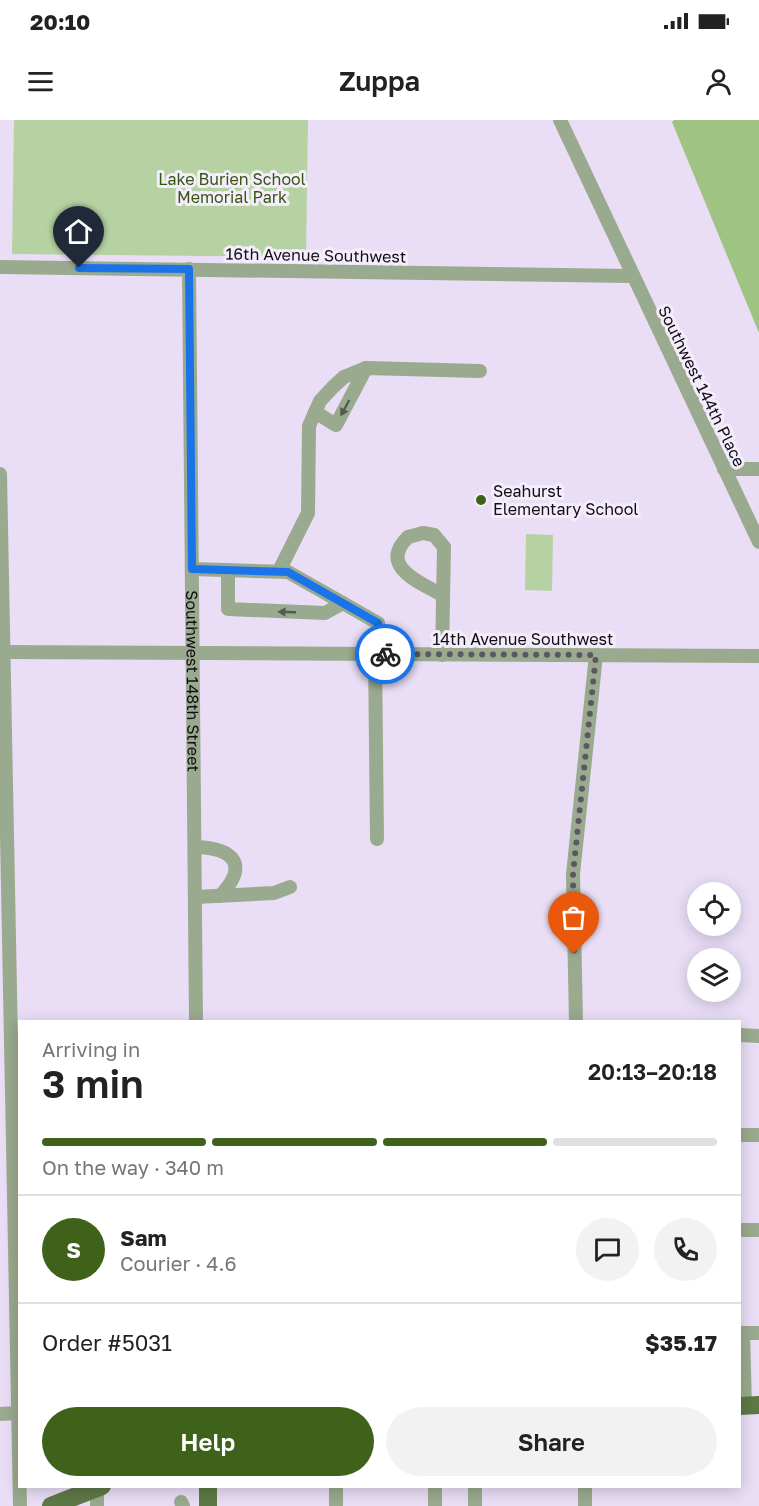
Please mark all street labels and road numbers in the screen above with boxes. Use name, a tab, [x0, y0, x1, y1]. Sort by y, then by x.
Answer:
street label: 16th Avenue Southwest	[225, 243, 407, 267]
street label: Southwest 144th Place	[654, 302, 750, 470]
street label: Southwest 148th Street	[182, 590, 204, 772]
street label: 14th Avenue Southwest	[433, 629, 613, 649]

